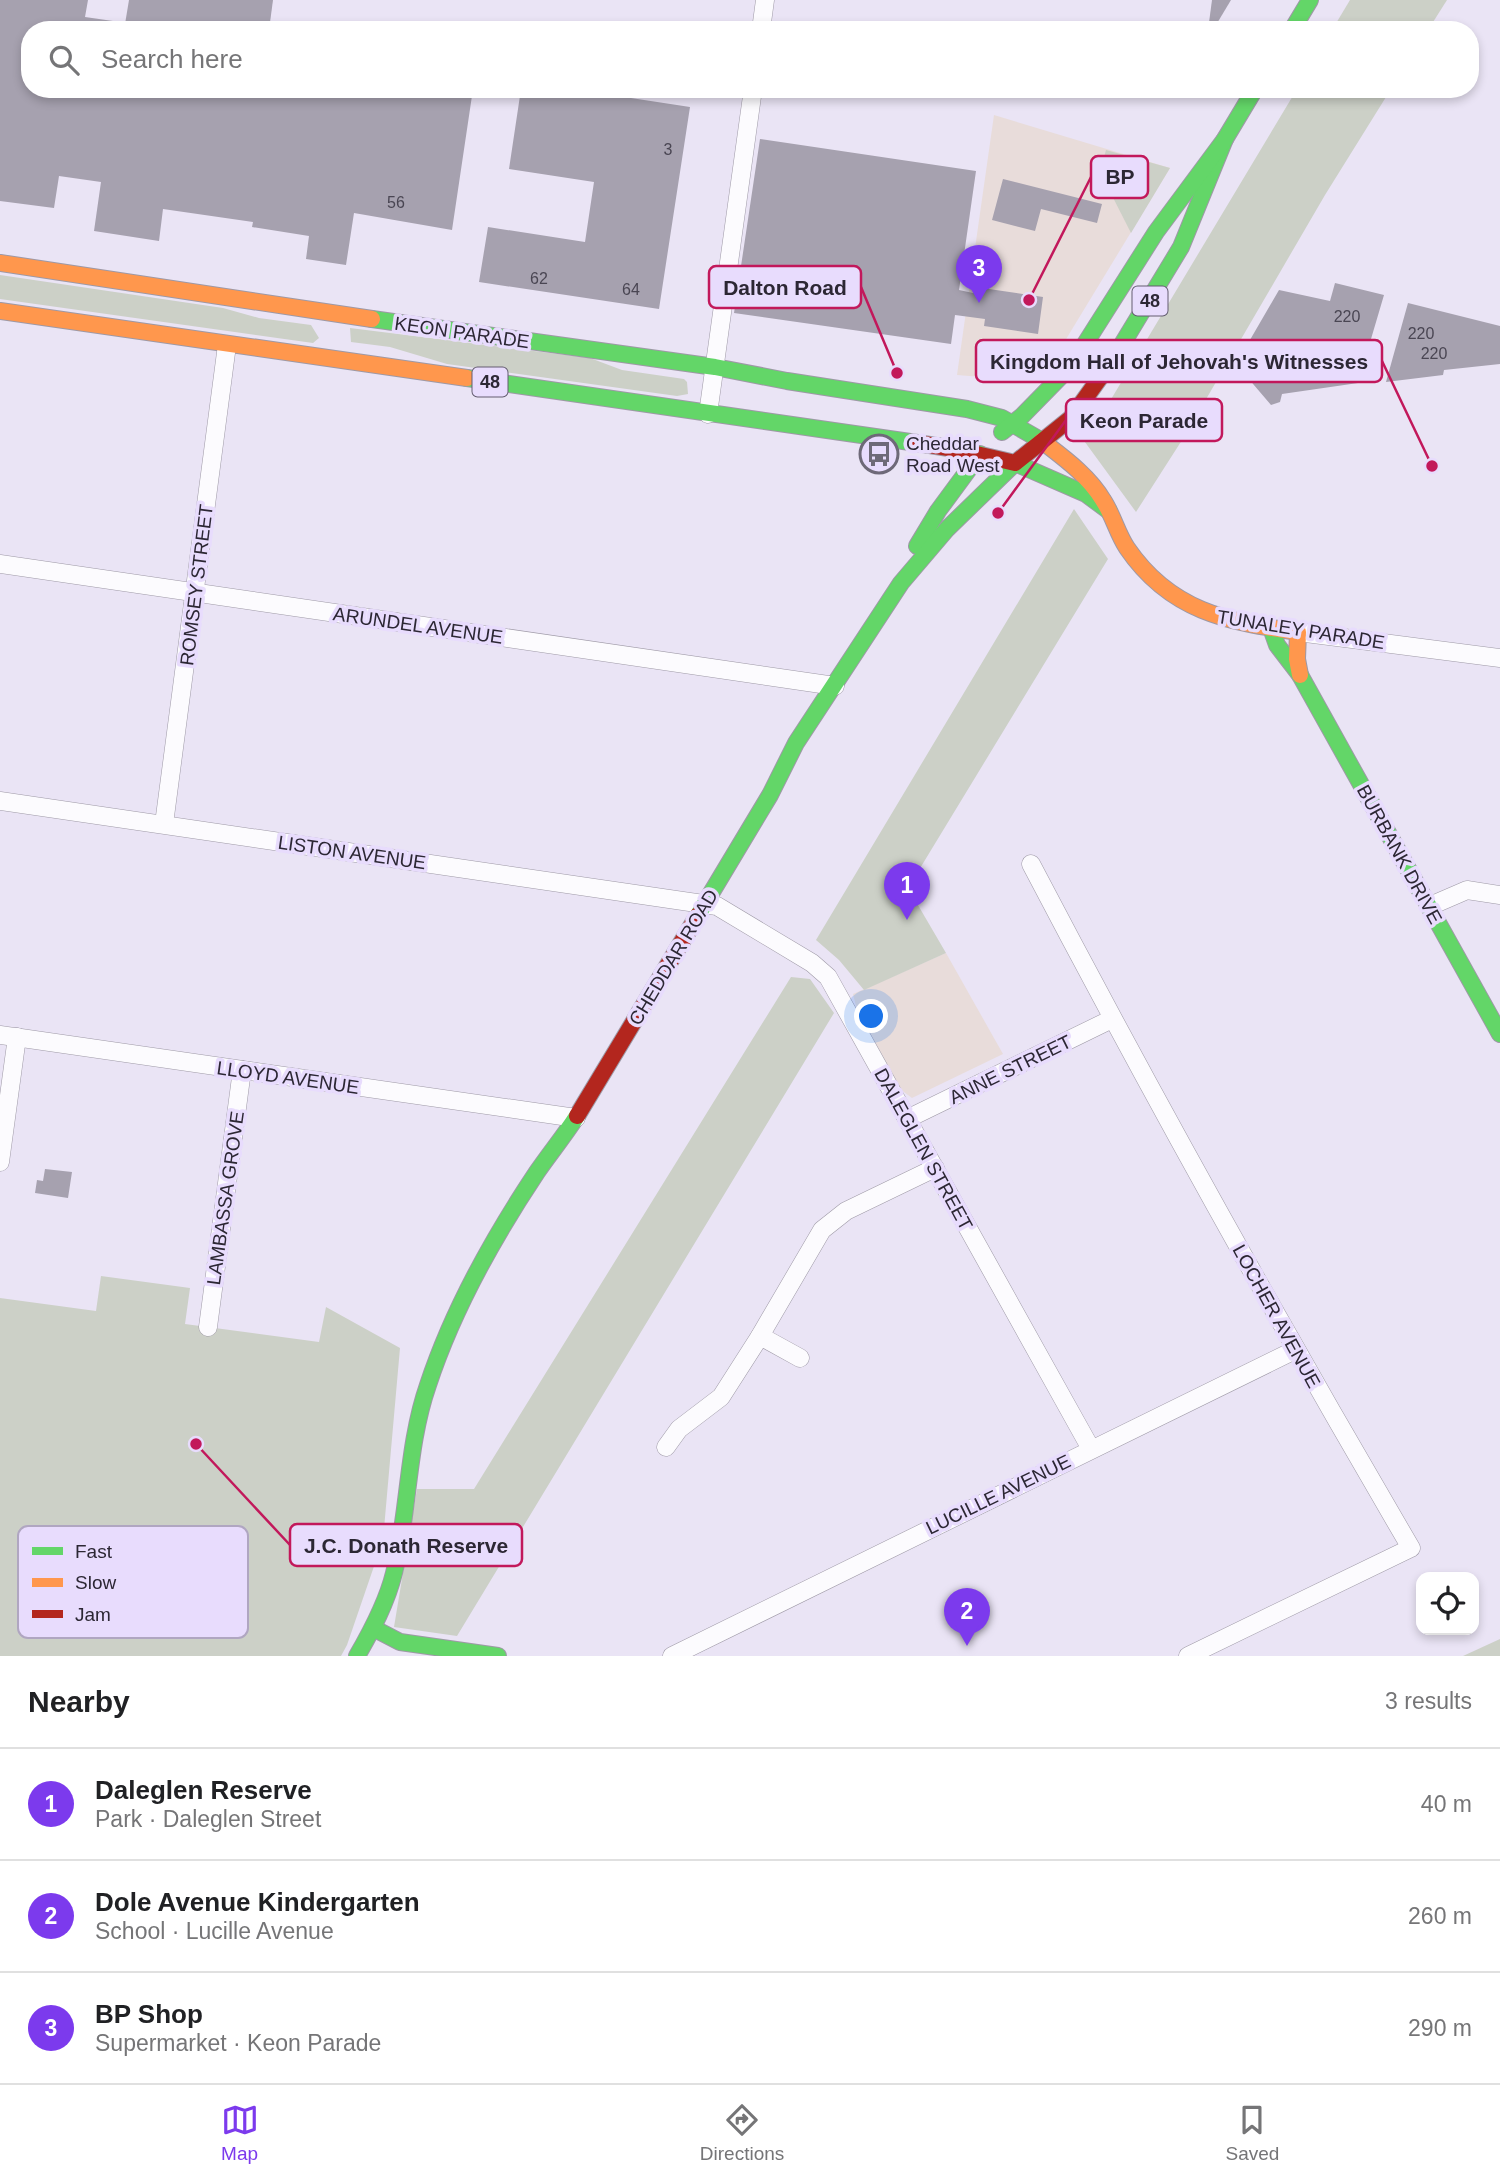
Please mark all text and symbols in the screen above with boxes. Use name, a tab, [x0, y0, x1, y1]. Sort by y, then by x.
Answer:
search box	[21, 21, 1479, 98]
icon: search	[45, 41, 83, 79]
text: Search here	[101, 44, 243, 74]
house number: 3	[664, 141, 673, 158]
callout: BP	[1091, 156, 1148, 198]
text: BP	[1105, 165, 1135, 188]
house number: 56	[387, 194, 405, 211]
pin: 3	[956, 245, 1002, 303]
callout: Dalton Road	[709, 266, 861, 308]
house number: 62	[530, 270, 548, 287]
text: Dalton Road	[723, 276, 847, 299]
house number: 64	[622, 281, 640, 298]
road number: 48	[1132, 286, 1168, 316]
house number: 220	[1334, 308, 1360, 325]
street label: KEON PARADE	[393, 313, 531, 352]
house number: 220	[1408, 325, 1434, 342]
callout: Kingdom Hall of Jehovah's Witnesses	[976, 340, 1382, 382]
house number: 220	[1421, 345, 1447, 362]
text: Kingdom Hall of Jehovah's Witnesses	[990, 350, 1368, 373]
road number: 48	[472, 368, 508, 396]
callout: Keon Parade	[1066, 399, 1222, 441]
text: Keon Parade	[1080, 409, 1208, 432]
bus stop icon: Cheddar Road West	[858, 433, 900, 475]
place label: Cheddar Road West	[906, 433, 1000, 476]
street label: ROMSEY STREET	[176, 503, 217, 667]
street label: ARUNDEL AVENUE	[332, 603, 504, 648]
street label: TUNALEY PARADE	[1216, 606, 1386, 653]
street label: BURBANK DRIVE	[1353, 781, 1446, 927]
street label: LISTON AVENUE	[277, 832, 427, 873]
pin: 1	[884, 862, 930, 920]
street label: CHEDDAR ROAD	[625, 886, 722, 1029]
your location	[854, 999, 888, 1033]
street label: ANNE STREET	[946, 1031, 1075, 1108]
street label: LLOYD AVENUE	[216, 1057, 360, 1098]
street label: DALEGLEN STREET	[870, 1065, 977, 1234]
street label: LAMBASSA GROVE	[203, 1110, 248, 1286]
street label: LOCHER AVENUE	[1229, 1241, 1325, 1391]
street label: LUCILLE AVENUE	[923, 1450, 1074, 1539]
callout: J.C. Donath Reserve	[290, 1524, 522, 1566]
legend	[18, 1526, 248, 1638]
text: J.C. Donath Reserve	[304, 1534, 508, 1557]
text: Fast	[75, 1541, 113, 1562]
text: Slow	[75, 1572, 116, 1593]
map controls	[1416, 1572, 1479, 1635]
button: locate	[1416, 1572, 1479, 1635]
pin: 2	[944, 1588, 990, 1646]
text: Jam	[75, 1604, 111, 1625]
text: Nearby	[28, 1685, 130, 1718]
text: 3 results	[1385, 1688, 1472, 1714]
text: Daleglen Reserve	[95, 1775, 312, 1805]
text: 1	[45, 1791, 57, 1817]
text: 40 m	[1421, 1791, 1472, 1817]
text: Park · Daleglen Street	[95, 1806, 321, 1832]
text: Dole Avenue Kindergarten	[95, 1887, 420, 1917]
text: 2	[45, 1903, 57, 1929]
text: 260 m	[1408, 1903, 1472, 1929]
text: School · Lucille Avenue	[95, 1918, 334, 1944]
text: BP Shop	[95, 1999, 203, 2029]
text: 3	[45, 2015, 57, 2041]
text: 290 m	[1408, 2015, 1472, 2041]
text: Supermarket · Keon Parade	[95, 2030, 381, 2056]
tab: Map	[221, 2101, 259, 2165]
tab: Directions	[700, 2101, 784, 2165]
tab: Saved	[1225, 2101, 1279, 2165]

